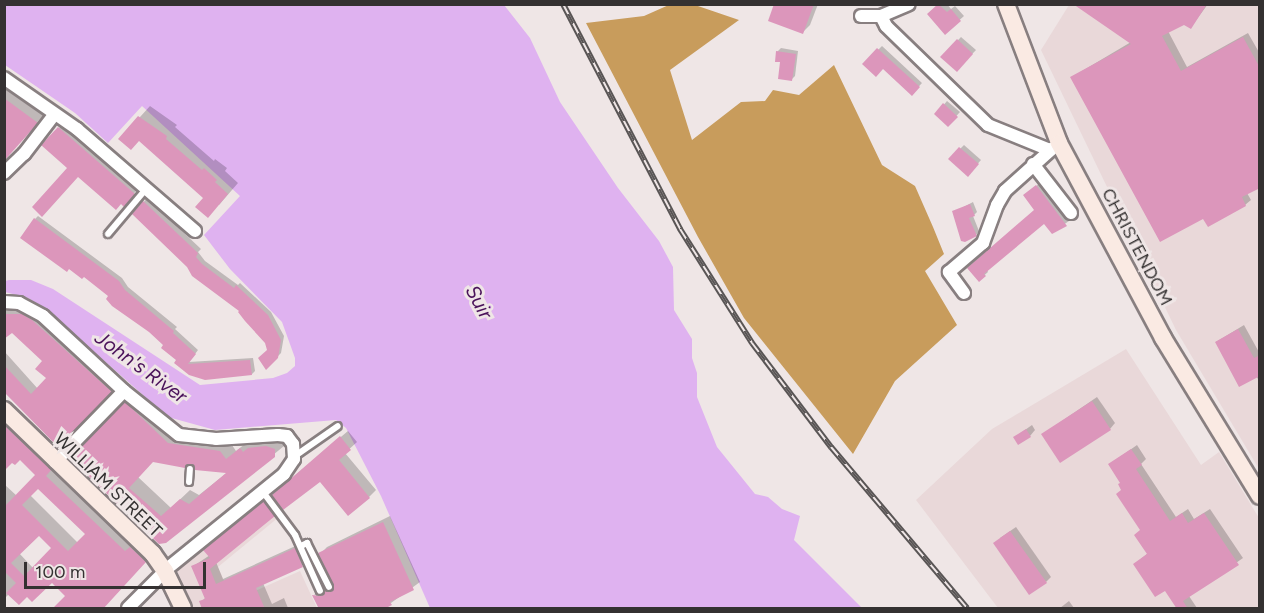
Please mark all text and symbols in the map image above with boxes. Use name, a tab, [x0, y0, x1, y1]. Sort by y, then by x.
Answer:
street label: CHRISTENDOM	[1097, 185, 1177, 309]
water label: Suir	[460, 281, 498, 323]
water label: John's River	[90, 326, 192, 408]
street label: WILLIAM STREET	[50, 428, 166, 542]
scale bar	[27, 550, 208, 588]
text: 100 m	[35, 561, 85, 583]

